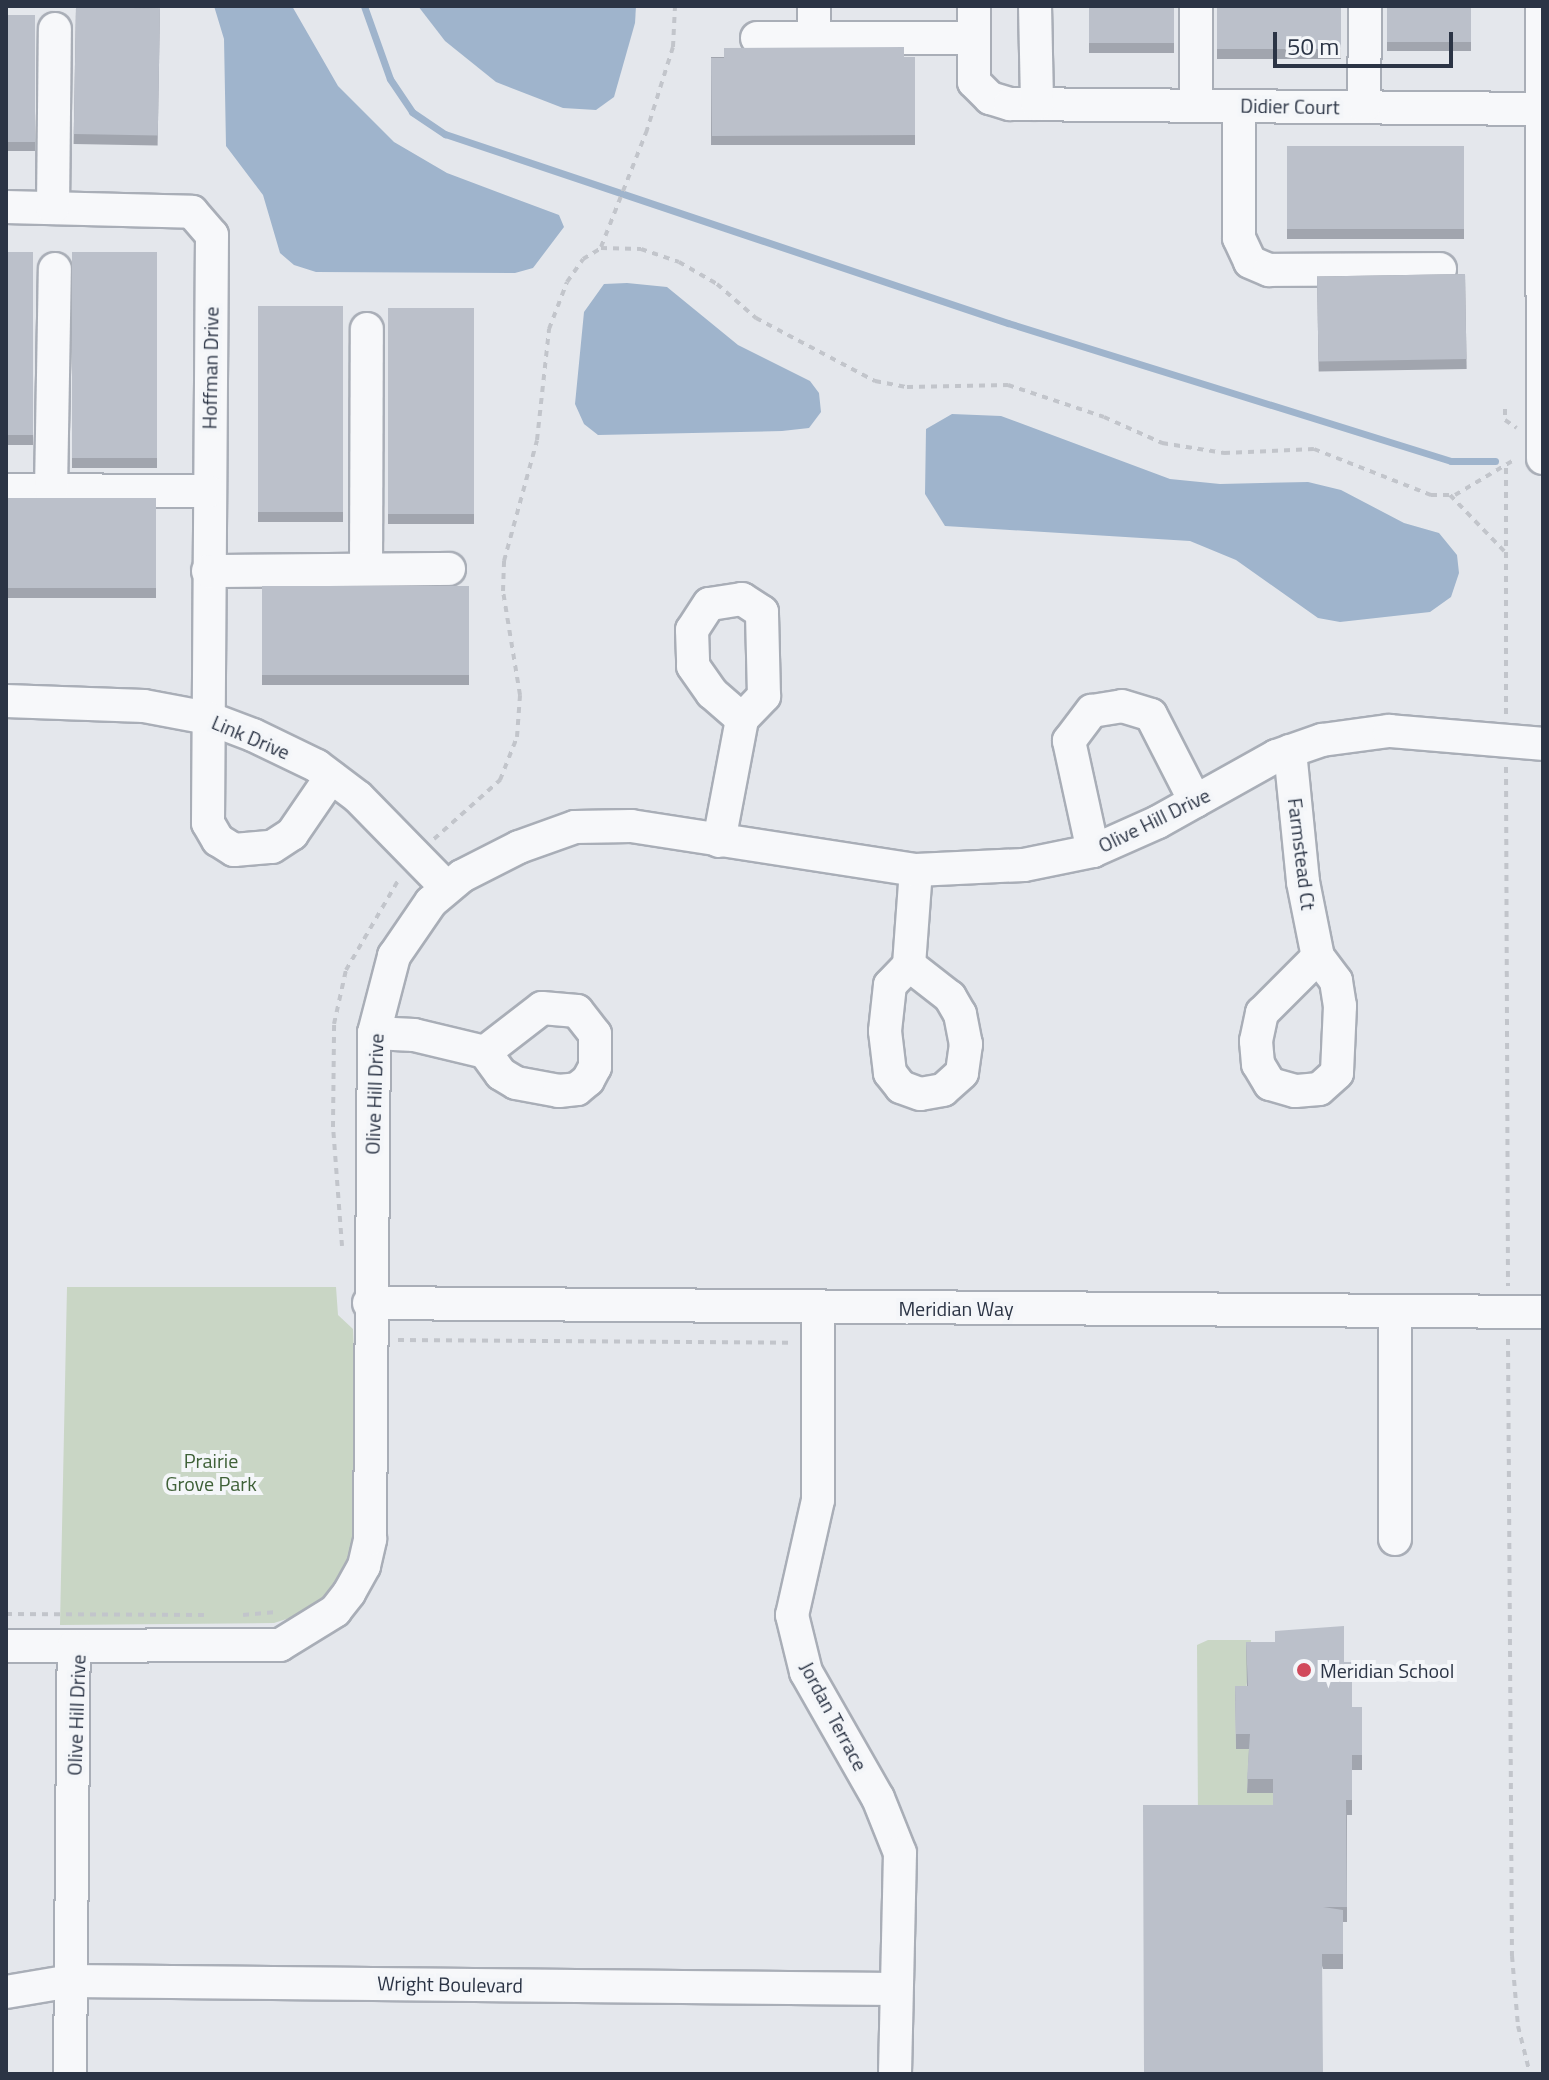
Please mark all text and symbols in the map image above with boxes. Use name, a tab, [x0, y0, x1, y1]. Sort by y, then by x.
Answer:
scale bar	[1277, 16, 1457, 66]
text: 50 m	[1287, 28, 1339, 64]
street label: Didier Court	[1240, 93, 1340, 119]
street label: Hoffman Drive	[197, 306, 223, 430]
street label: Link Drive	[208, 710, 294, 764]
street label: Olive Hill Drive	[1094, 783, 1214, 857]
street label: Farmstead Ct	[1283, 797, 1321, 911]
street label: Olive Hill Drive	[360, 1033, 388, 1155]
street label: Meridian Way	[898, 1296, 1014, 1320]
park label: Prairie Grove Park	[165, 1449, 257, 1496]
street label: Olive Hill Drive	[62, 1654, 90, 1776]
street label: Jordan Terrace	[795, 1657, 873, 1775]
place label: Meridian School	[1320, 1658, 1454, 1682]
marker: Meridian School	[1295, 1661, 1313, 1679]
street label: Wright Boulevard	[377, 1971, 523, 1997]

